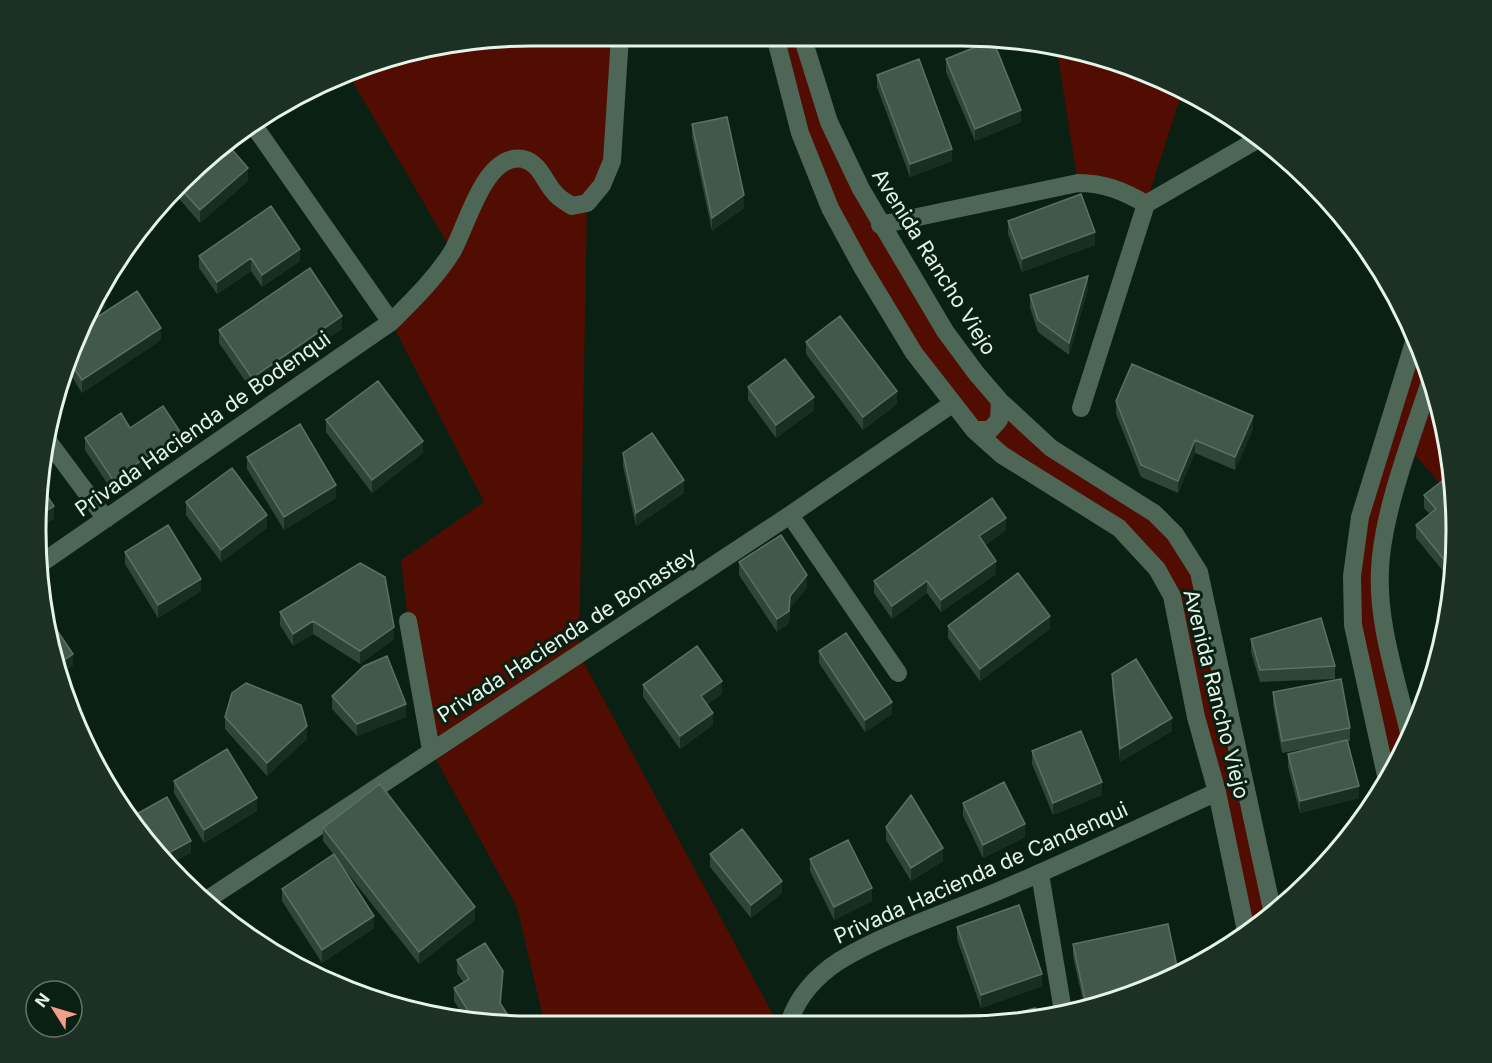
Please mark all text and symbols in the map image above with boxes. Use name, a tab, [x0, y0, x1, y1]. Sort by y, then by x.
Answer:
street label: Avenida Rancho Viejo	[867, 164, 1002, 359]
street label: Privada Hacienda de Bodenqui	[70, 326, 335, 521]
street label: Privada Hacienda de Bonastey	[433, 541, 701, 728]
street label: Avenida Rancho Viejo	[1178, 587, 1255, 801]
street label: Privada Hacienda de Candenqui	[830, 796, 1132, 949]
north arrow	[24, 979, 84, 1039]
text: N	[30, 989, 54, 1011]

